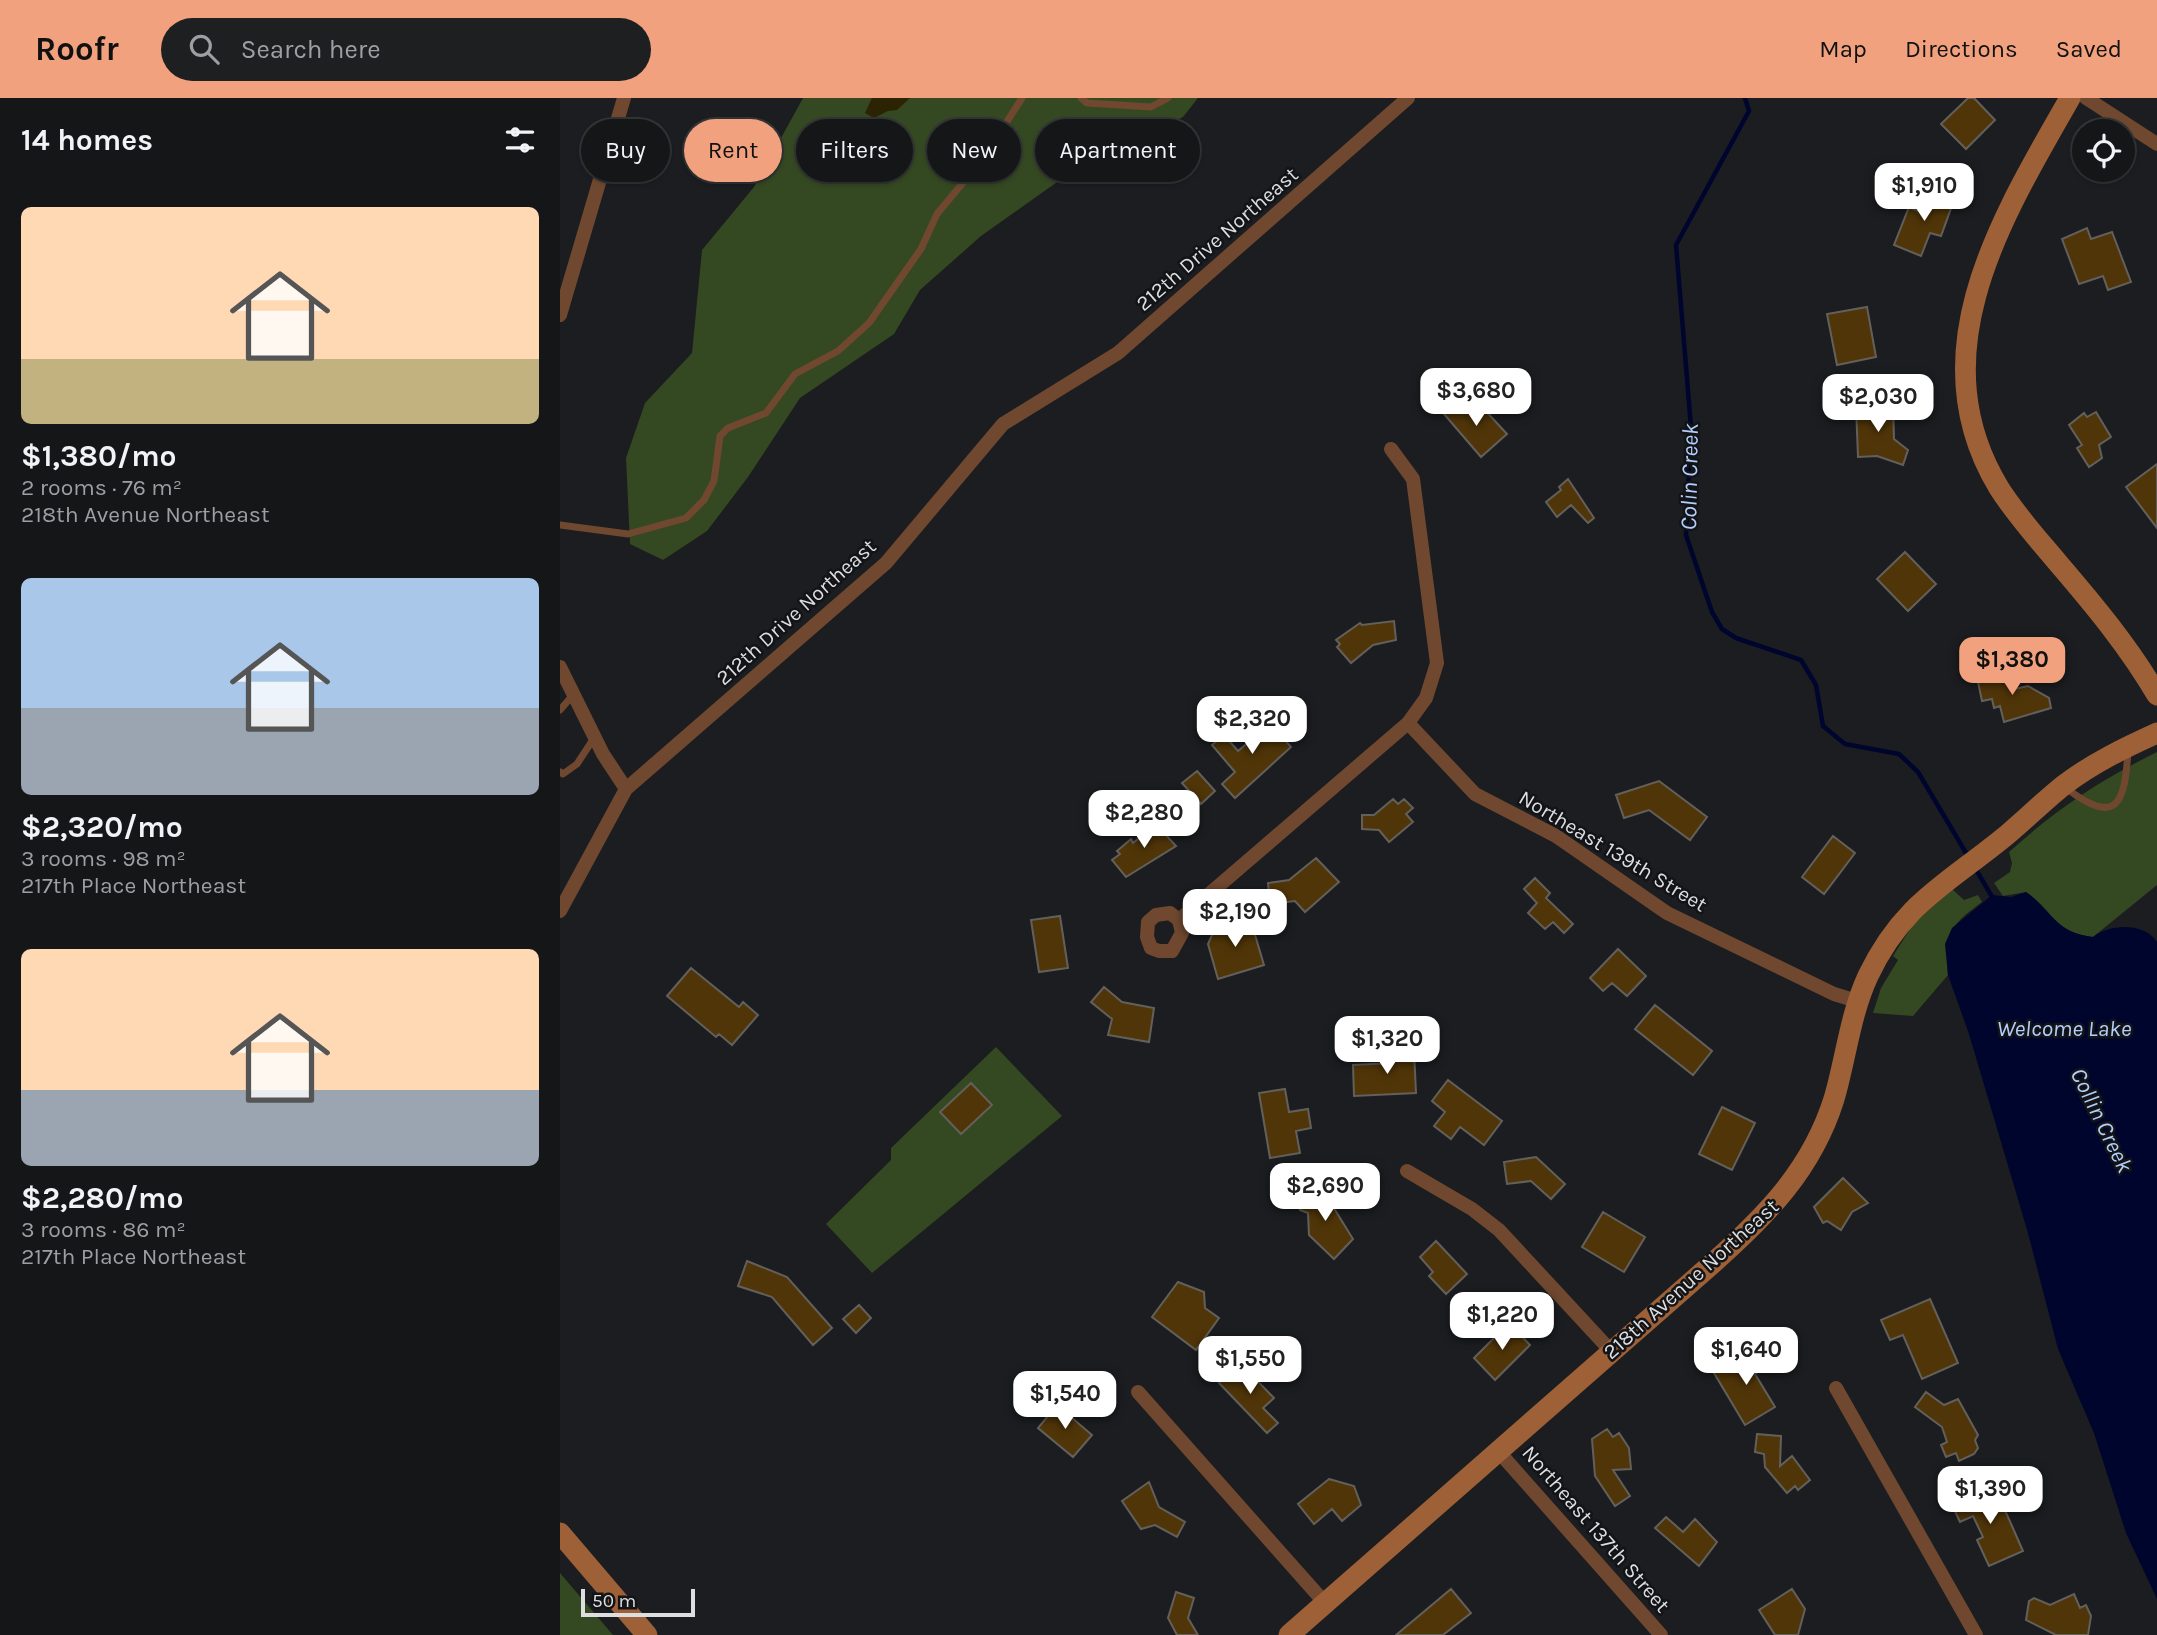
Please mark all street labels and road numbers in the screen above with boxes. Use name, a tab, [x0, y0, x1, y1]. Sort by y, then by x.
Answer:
street label: 212th Drive Northeast	[1131, 162, 1303, 316]
street label: 212th Drive Northeast	[711, 534, 881, 690]
street label: Northeast 139th Street	[1515, 785, 1711, 917]
street label: 218th Avenue Northeast	[1599, 1194, 1783, 1364]
street label: Northeast 137th Street	[1517, 1441, 1675, 1617]

